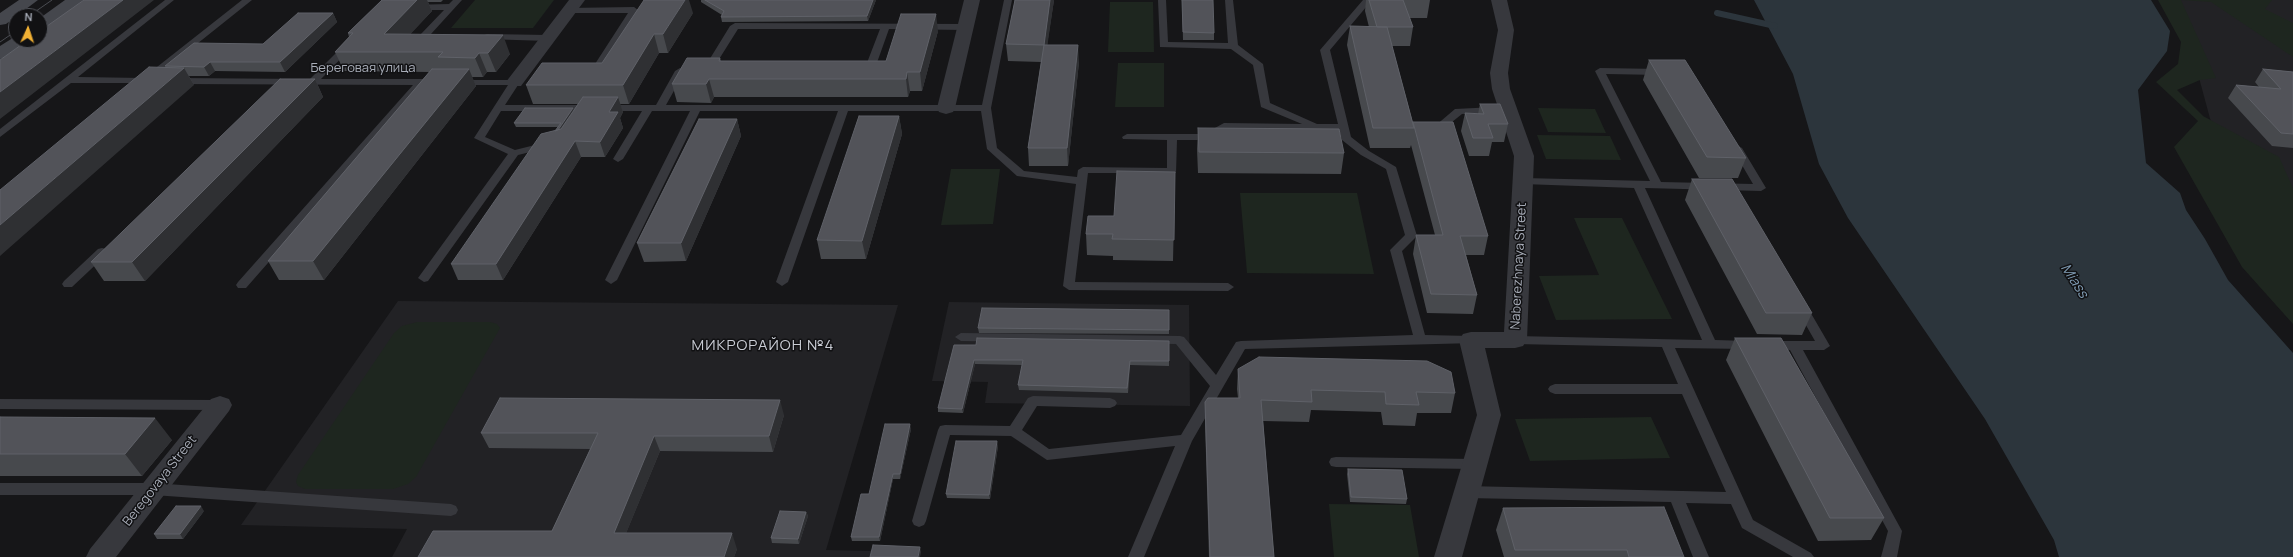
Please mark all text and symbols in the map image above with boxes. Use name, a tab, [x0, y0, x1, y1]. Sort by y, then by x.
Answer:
north arrow	[8, 8, 48, 48]
text: N	[24, 9, 33, 24]
street label: Береговая улица	[310, 60, 416, 76]
street label: Naberezhnaya Street	[1508, 202, 1530, 330]
water label: Miass	[2057, 261, 2091, 301]
district label: МИКРОРАЙОН №4	[692, 337, 834, 355]
street label: Beregovaya Street	[120, 433, 200, 529]

